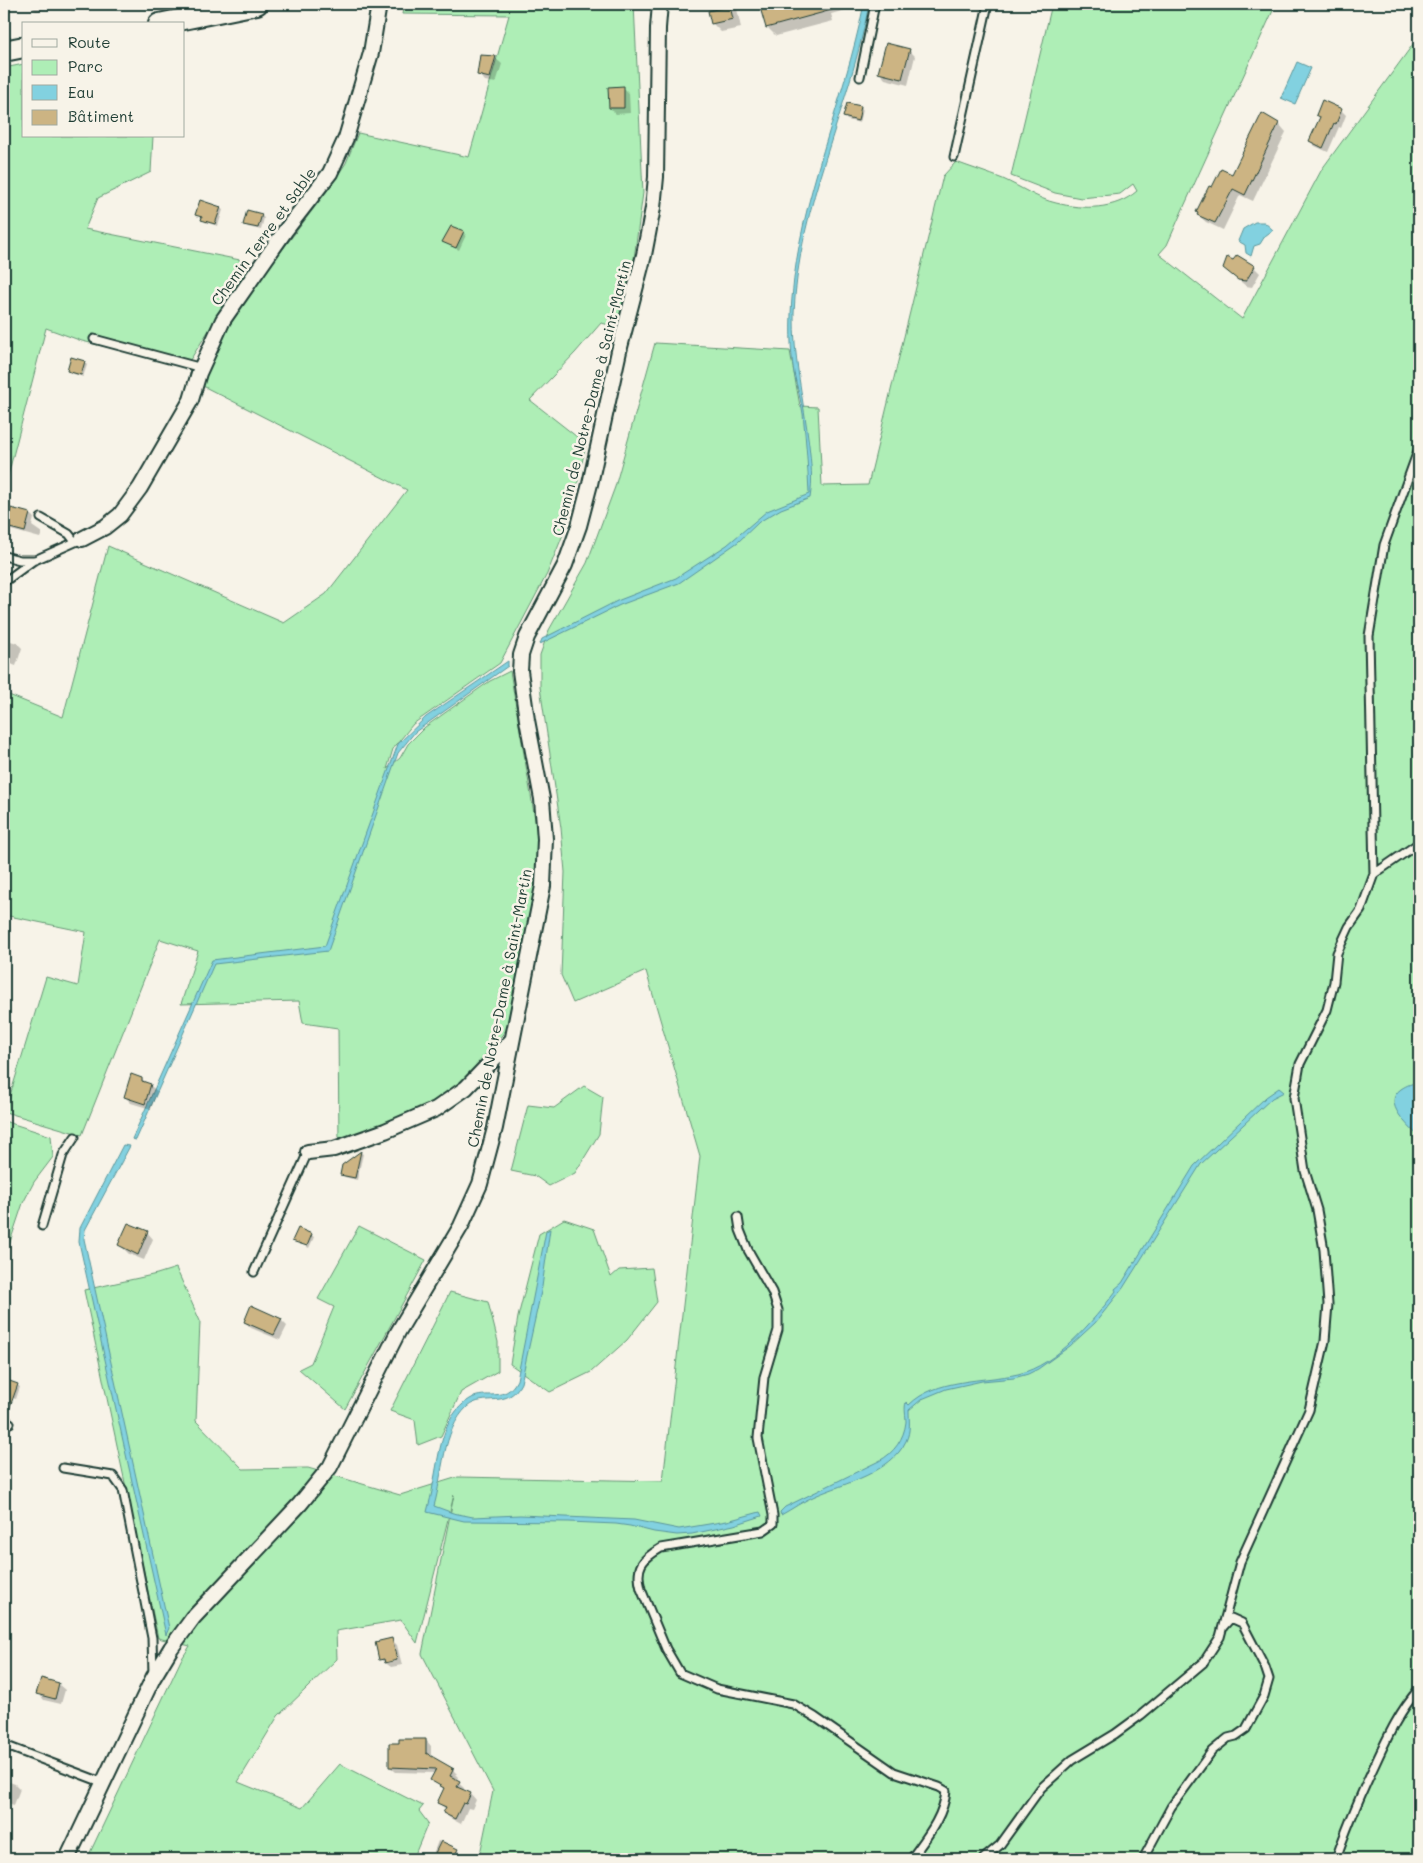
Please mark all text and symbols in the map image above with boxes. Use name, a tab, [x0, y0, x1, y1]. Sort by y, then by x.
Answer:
legend	[22, 22, 185, 138]
text: Route	[68, 32, 111, 52]
text: Parc	[68, 56, 103, 76]
text: Eau	[68, 82, 94, 102]
text: Bâtiment	[68, 106, 134, 126]
street label: Chemin Terre et Sable	[206, 163, 320, 309]
street label: Chemin de Notre-Dame à Saint-Martin	[547, 258, 635, 538]
street label: Chemin de Notre-Dame à Saint-Martin	[462, 867, 536, 1149]

